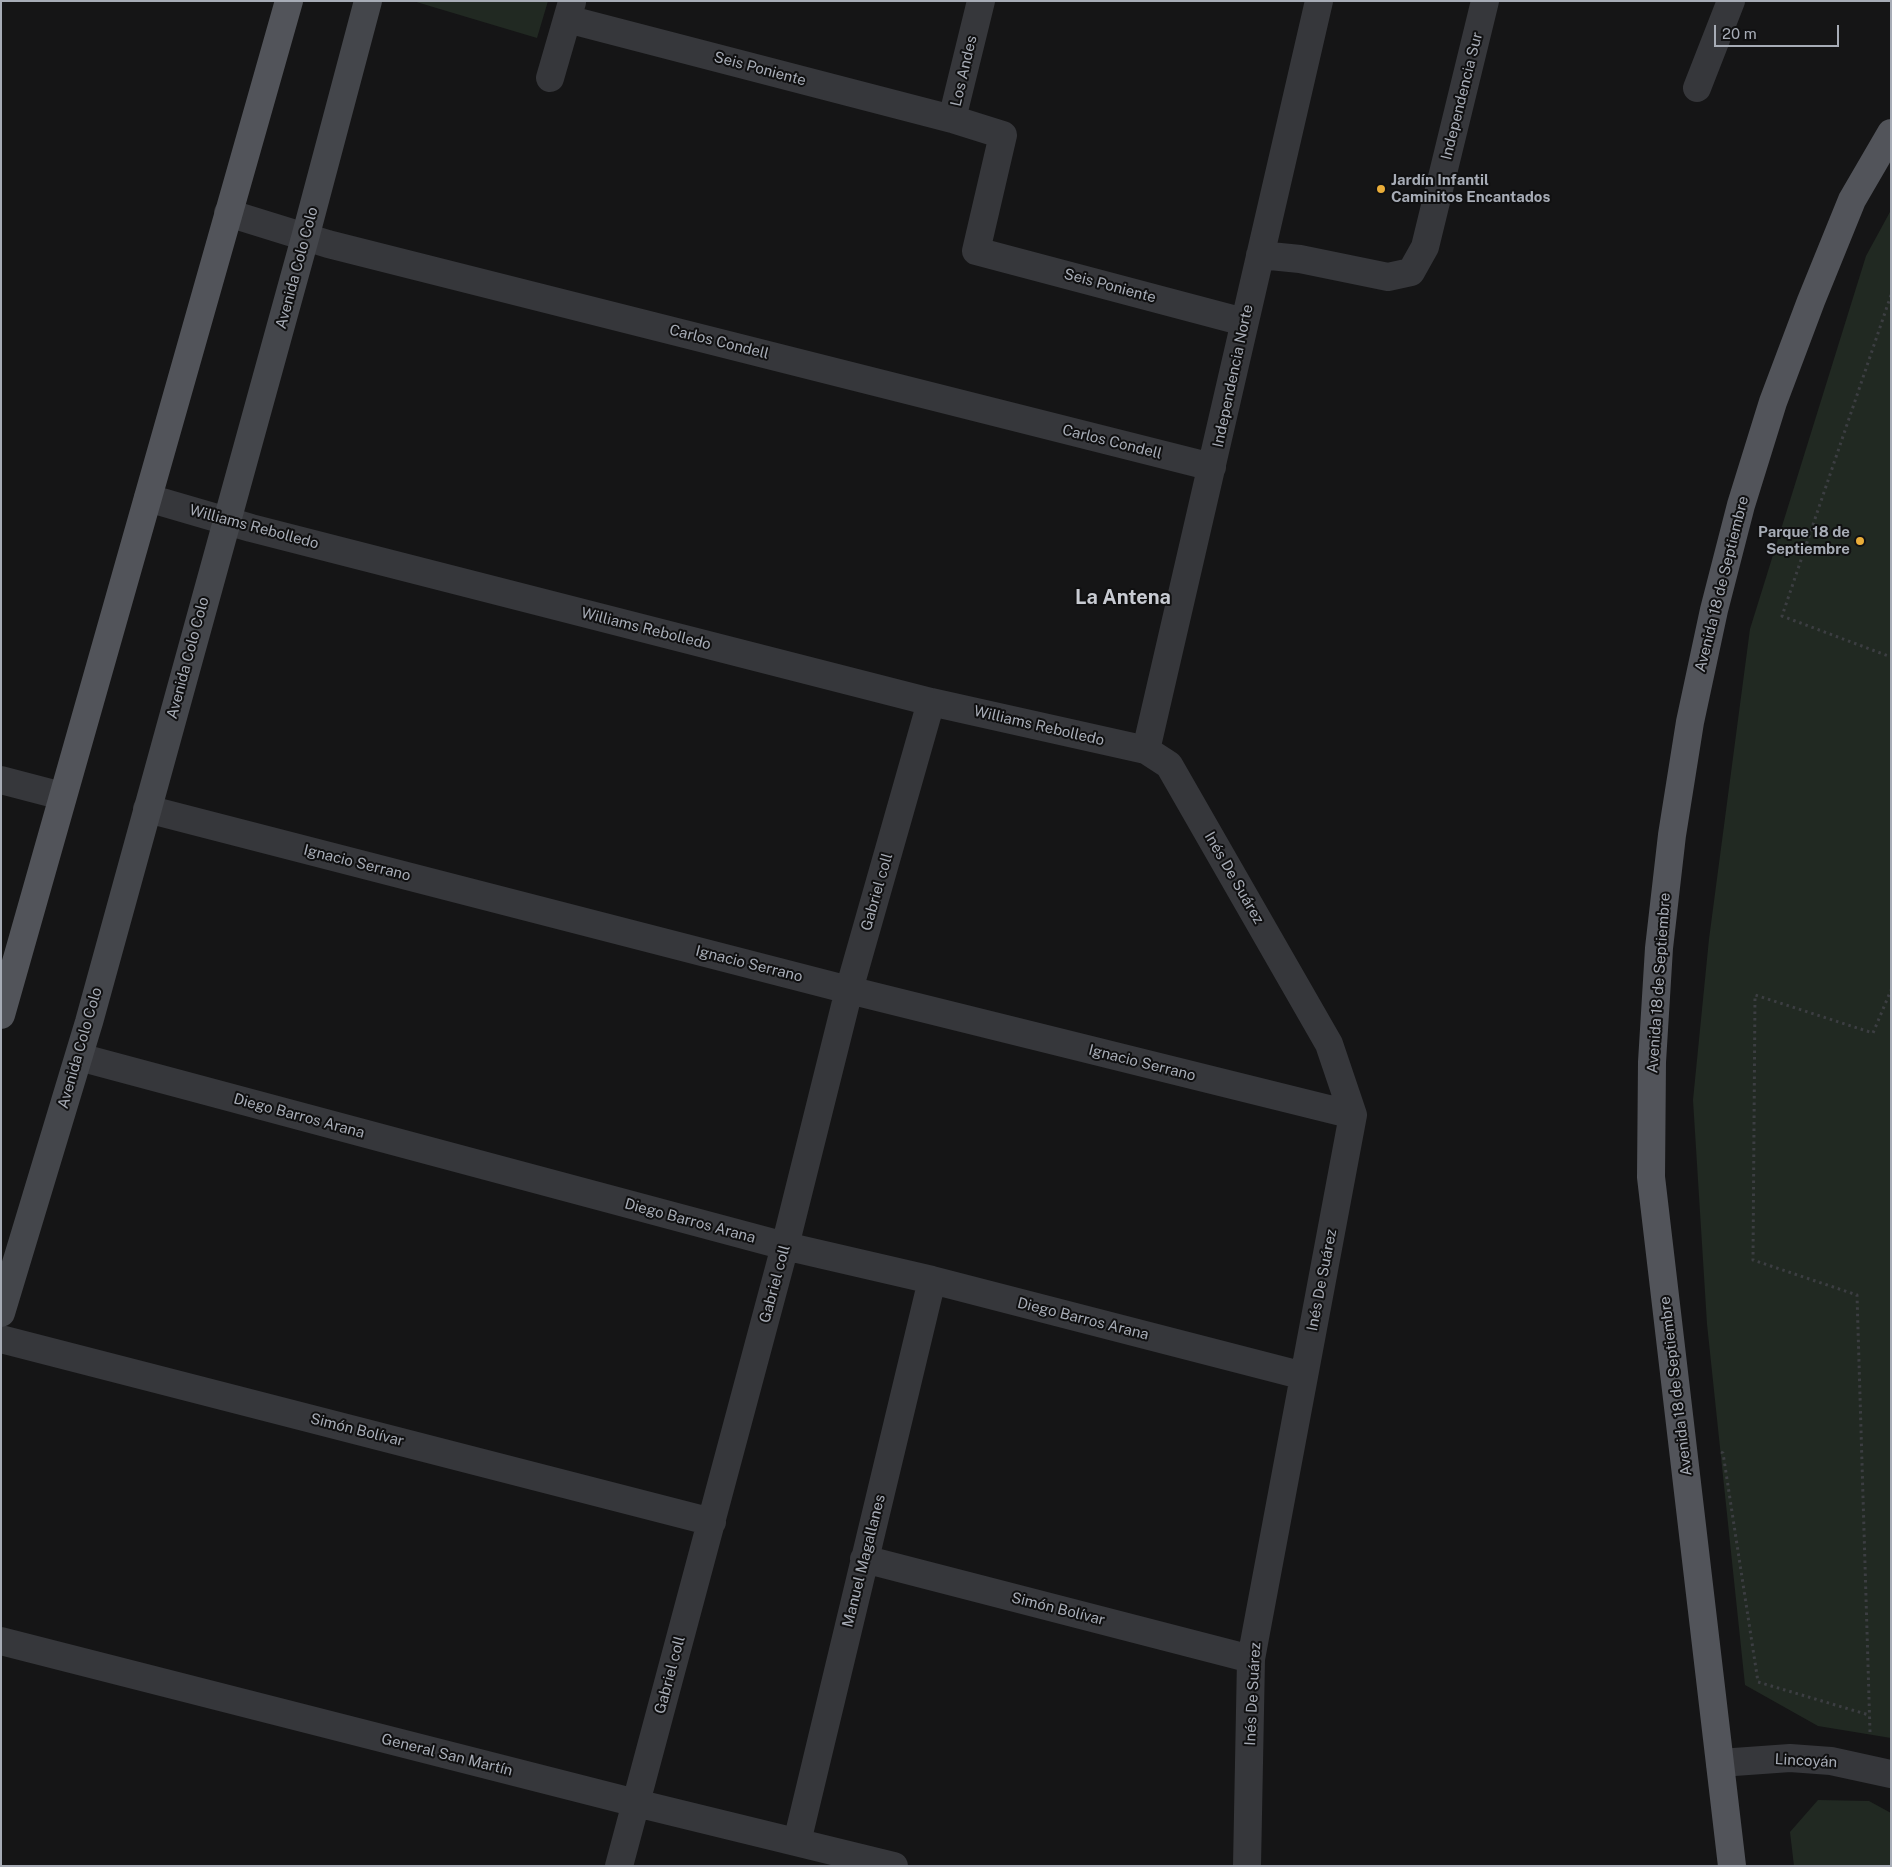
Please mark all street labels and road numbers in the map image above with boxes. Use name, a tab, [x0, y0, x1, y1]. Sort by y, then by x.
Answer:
street label: Independencia Sur	[1437, 30, 1487, 162]
street label: Los Andes	[947, 34, 981, 108]
street label: Seis Poniente	[712, 48, 808, 90]
street label: Avenida Colo Colo	[272, 205, 322, 331]
street label: Seis Poniente	[1062, 265, 1158, 307]
street label: Independencia Norte	[1209, 303, 1257, 449]
street label: Carlos Condell	[667, 321, 771, 363]
street label: Carlos Condell	[1060, 421, 1164, 463]
street label: Avenida 18 de Septiembre	[1691, 494, 1753, 674]
street label: Williams Rebolledo	[187, 501, 321, 553]
street label: Avenida Colo Colo	[163, 595, 213, 721]
street label: Williams Rebolledo	[579, 604, 713, 654]
street label: Williams Rebolledo	[972, 702, 1106, 750]
street label: Inés De Suárez	[1200, 829, 1268, 927]
street label: Ignacio Serrano	[302, 841, 412, 885]
street label: Gabriel coll	[857, 851, 897, 933]
street label: Avenida 18 de Septiembre	[1644, 892, 1674, 1074]
street label: Ignacio Serrano	[694, 942, 804, 986]
street label: Avenida Colo Colo	[54, 985, 106, 1111]
street label: Ignacio Serrano	[1087, 1041, 1197, 1085]
street label: Diego Barros Arana	[232, 1090, 366, 1142]
street label: Diego Barros Arana	[623, 1195, 757, 1247]
street label: Inés De Suárez	[1303, 1228, 1341, 1332]
street label: Gabriel coll	[756, 1243, 794, 1325]
street label: Diego Barros Arana	[1015, 1294, 1151, 1344]
street label: Avenida 18 de Septiembre	[1656, 1295, 1696, 1477]
street label: Simón Bolívar	[308, 1410, 406, 1450]
street label: Manuel Magallanes	[839, 1493, 889, 1629]
street label: Simón Bolívar	[1009, 1589, 1107, 1629]
street label: Gabriel coll	[651, 1634, 689, 1716]
street label: Inés De Suárez	[1241, 1642, 1265, 1746]
street label: General San Martín	[379, 1730, 515, 1780]
street label: Lincoyán	[1774, 1750, 1838, 1772]

